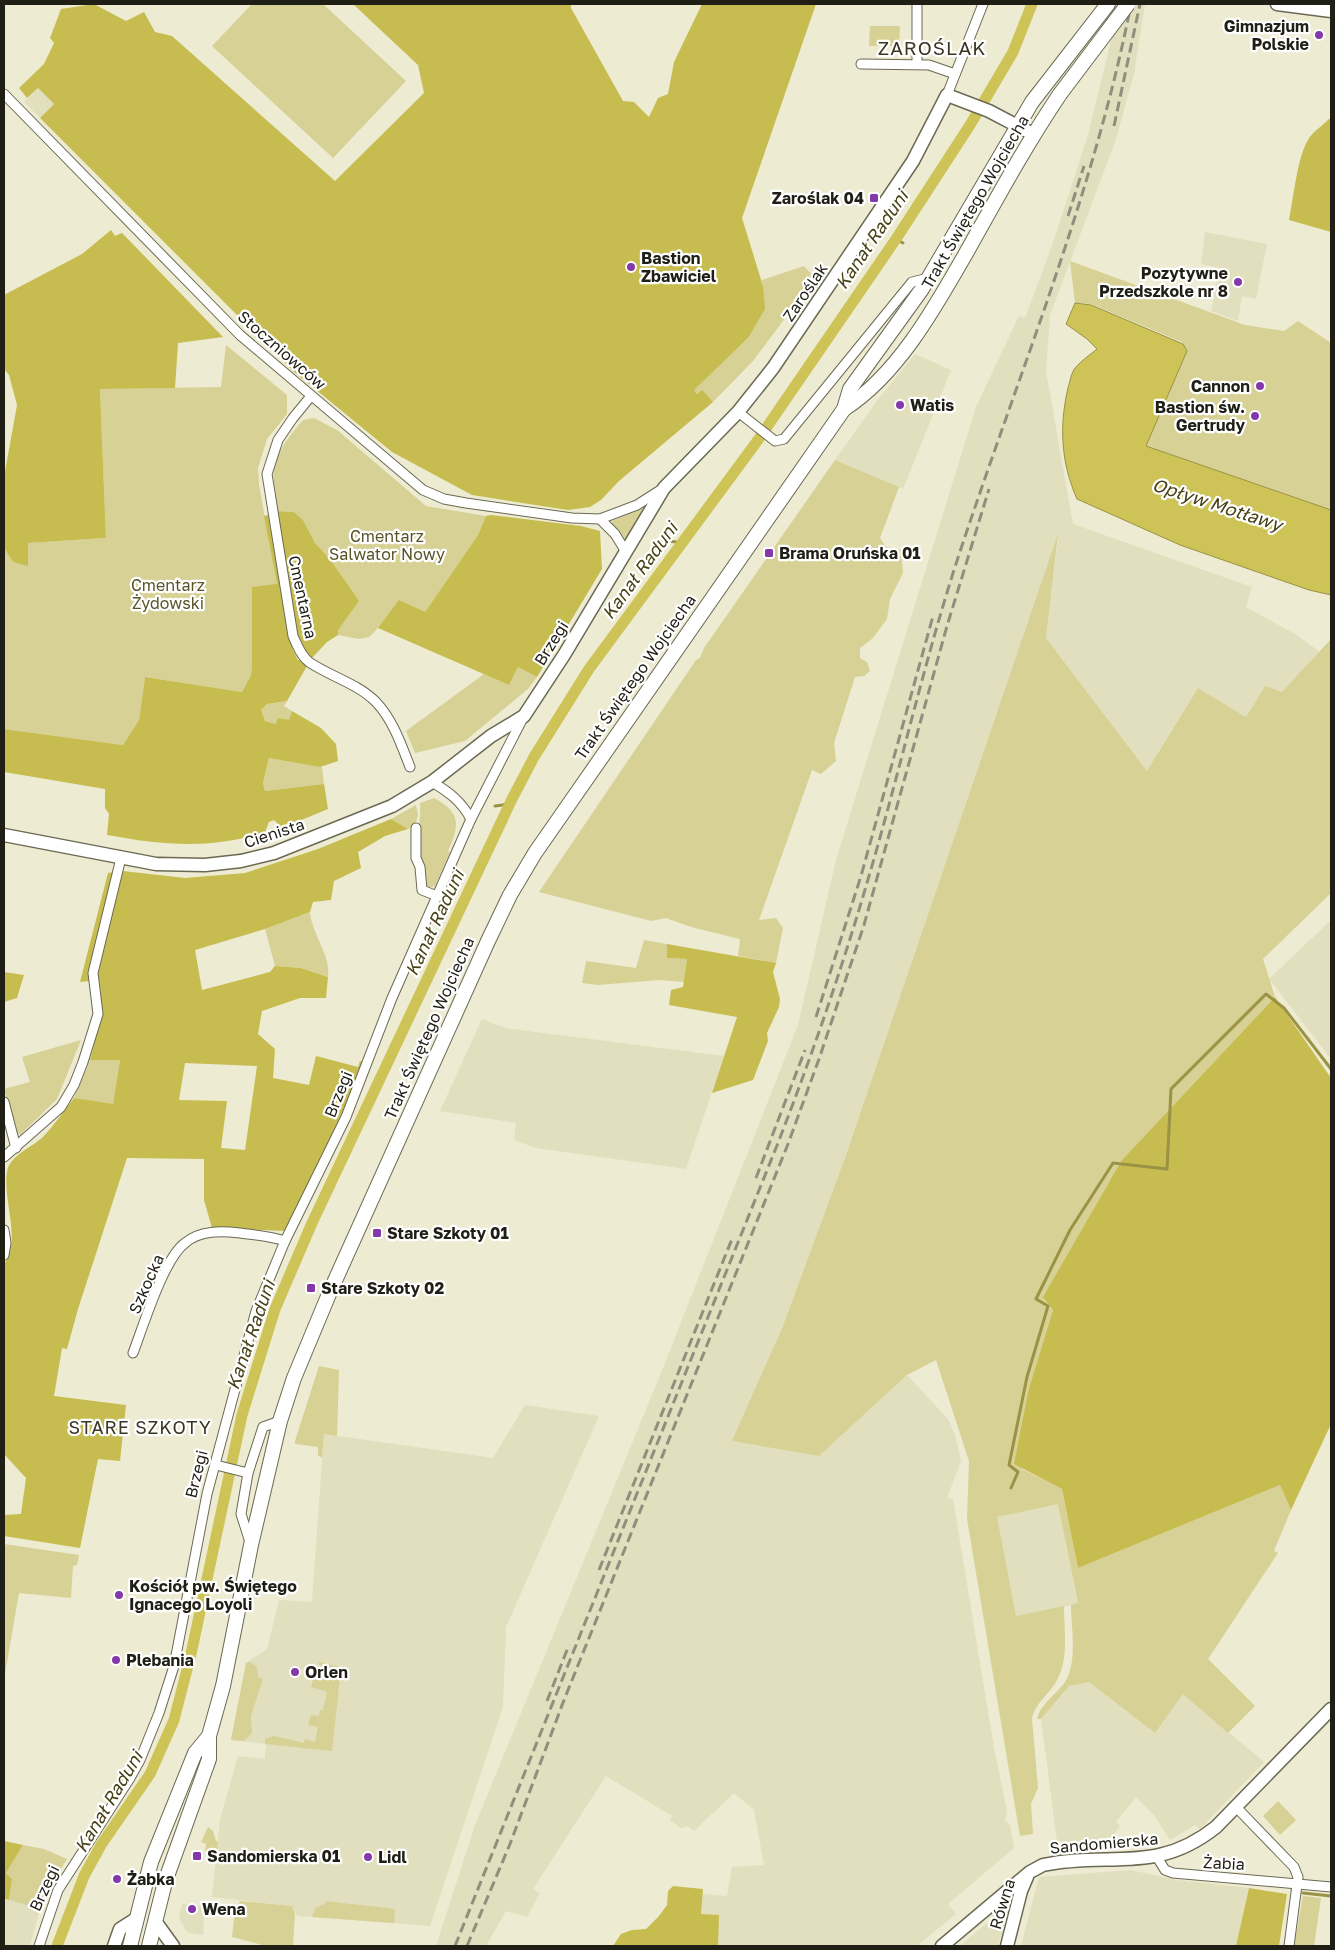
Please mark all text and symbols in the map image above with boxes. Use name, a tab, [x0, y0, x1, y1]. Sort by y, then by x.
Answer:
place label: Gimnazjum Polskie	[1224, 16, 1309, 54]
marker: Gimnazjum Polskie	[1313, 29, 1325, 41]
district label: ZAROŚLAK	[878, 36, 986, 59]
street label: Trakt Świętego Wojciecha	[917, 111, 1033, 293]
water label: Kanał Raduni	[830, 184, 913, 293]
place label: Zaroślak 04	[772, 188, 864, 208]
marker: Zaroślak 04	[868, 192, 880, 204]
place label: Bastion Zbawiciel	[641, 248, 717, 286]
street label: Zaroślak	[778, 259, 832, 325]
marker: Bastion Zbawiciel	[625, 261, 637, 273]
place label: Pozytywne Przedszkole nr 8	[1099, 263, 1228, 301]
marker: Pozytywne Przedszkole nr 8	[1232, 276, 1244, 288]
street label: Stoczniowców	[234, 306, 330, 394]
place label: Cannon	[1191, 376, 1250, 396]
marker: Cannon	[1254, 380, 1266, 392]
place label: Watis	[910, 395, 954, 415]
place label: Bastion św. Gertrudy	[1155, 397, 1245, 435]
marker: Watis	[894, 399, 906, 411]
marker: Bastion św. Gertrudy	[1249, 410, 1261, 422]
water label: Opływ Motławy	[1150, 473, 1288, 536]
water label: Kanał Raduni	[597, 516, 683, 623]
park label: Cmentarz Salwator Nowy	[329, 526, 445, 564]
place label: Brama Oruńska 01	[779, 543, 921, 563]
marker: Brama Oruńska 01	[763, 547, 775, 559]
street label: Cmentarna	[284, 554, 322, 640]
park label: Cmentarz Żydowski	[131, 575, 205, 613]
street label: Trakt Świętego Wojciecha	[570, 590, 700, 764]
street label: Brzegi	[530, 617, 572, 669]
street label: Cienista	[241, 814, 307, 852]
water label: Kanał Raduni	[400, 864, 469, 979]
street label: Trakt Świętego Wojciecha	[380, 934, 478, 1122]
street label: Brzegi	[320, 1068, 356, 1120]
place label: Stare Szkoty 01	[387, 1223, 509, 1243]
marker: Stare Szkoty 01	[371, 1227, 383, 1239]
street label: Szkocka	[124, 1251, 168, 1317]
water label: Kanał Raduni	[221, 1275, 280, 1392]
place label: Stare Szkoty 02	[321, 1278, 445, 1298]
marker: Stare Szkoty 02	[305, 1282, 317, 1294]
district label: STARE SZKOTY	[68, 1416, 212, 1438]
street label: Brzegi	[180, 1448, 212, 1500]
place label: Kościół pw. Świętego Ignacego Loyoli	[129, 1576, 297, 1614]
marker: Kościół pw. Świętego Ignacego Loyoli	[113, 1589, 125, 1601]
place label: Plebania	[126, 1650, 194, 1670]
marker: Plebania	[110, 1654, 122, 1666]
place label: Orlen	[305, 1662, 348, 1682]
marker: Orlen	[289, 1666, 301, 1678]
water label: Kanał Raduni	[69, 1745, 148, 1856]
street label: Sandomierska	[1049, 1828, 1159, 1858]
place label: Sandomierska 01	[207, 1846, 340, 1866]
place label: Lidl	[378, 1847, 407, 1867]
marker: Sandomierska 01	[191, 1850, 203, 1862]
marker: Lidl	[362, 1851, 374, 1863]
street label: Żabia	[1203, 1852, 1245, 1874]
street label: Brzegi	[25, 1862, 63, 1914]
place label: Żabka	[127, 1869, 175, 1889]
marker: Żabka	[111, 1873, 123, 1885]
street label: Równa	[985, 1876, 1019, 1932]
place label: Wena	[202, 1899, 246, 1919]
marker: Wena	[186, 1903, 198, 1915]

